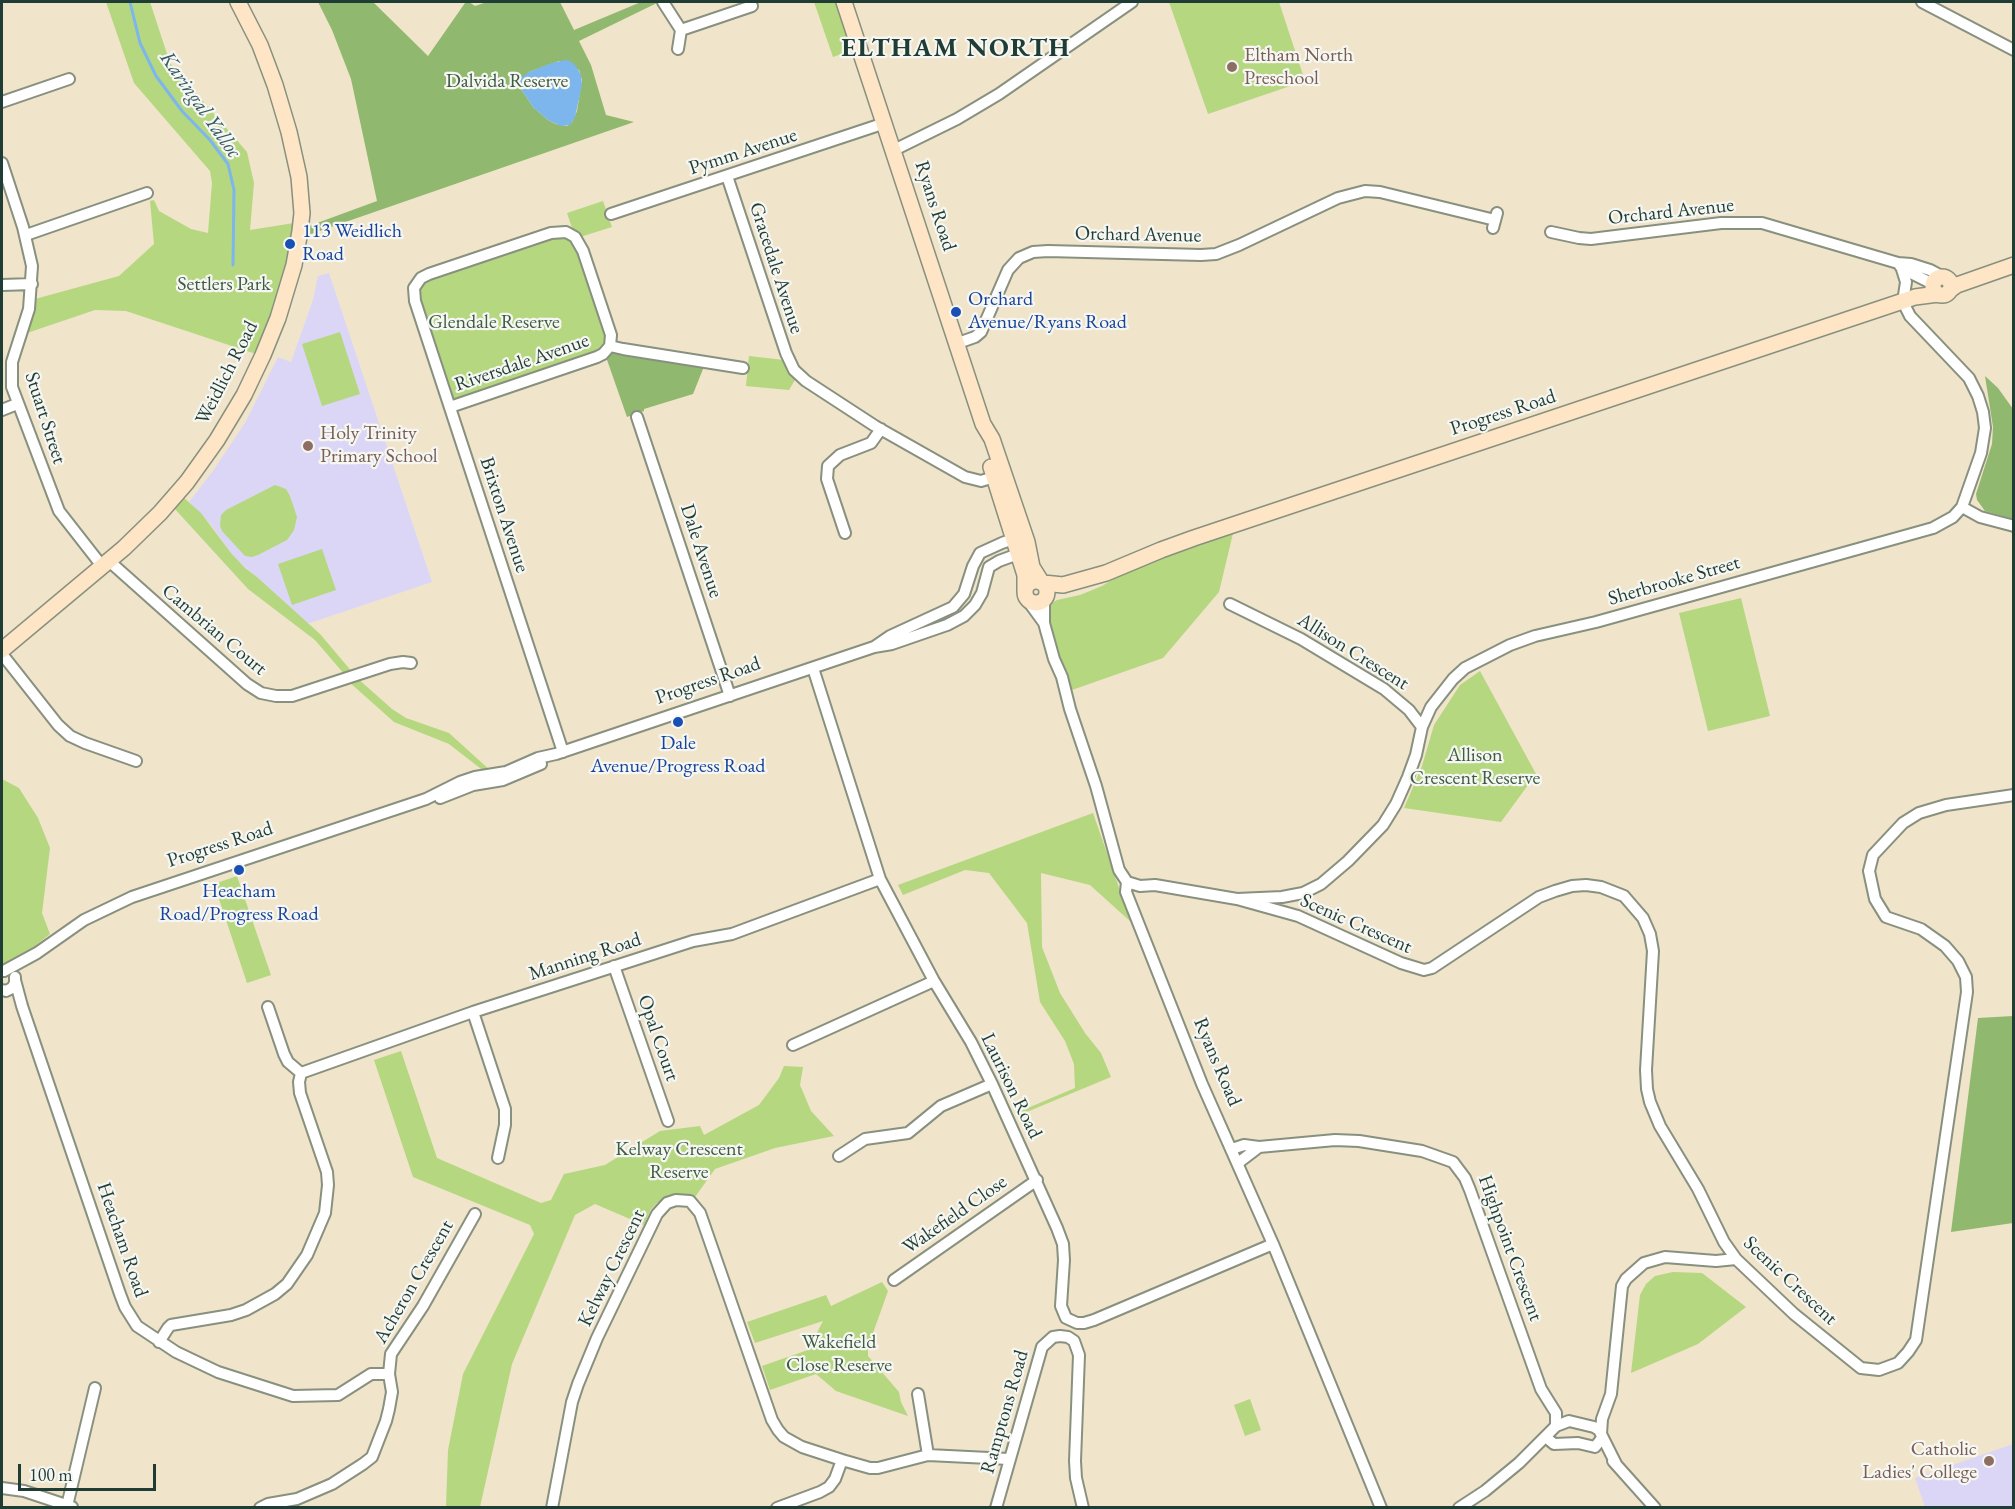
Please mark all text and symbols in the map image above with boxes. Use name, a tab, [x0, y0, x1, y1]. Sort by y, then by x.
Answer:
district label: ELTHAM NORTH	[841, 33, 1071, 65]
place label: Eltham North Preschool	[1244, 44, 1353, 91]
water label: Karingal Yalloc	[154, 47, 246, 163]
marker: Eltham North Preschool	[1225, 60, 1239, 74]
park label: Dalvida Reserve	[446, 70, 568, 94]
street label: Pymm Avenue	[686, 123, 800, 181]
street label: Ryans Road	[909, 158, 961, 254]
street label: Orchard Avenue	[1607, 193, 1735, 231]
street label: Gracedale Avenue	[743, 199, 809, 337]
place label: 113 Weidlich Road	[302, 220, 402, 267]
street label: Orchard Avenue	[1075, 222, 1201, 248]
marker: 113 Weidlich Road	[283, 237, 297, 251]
park label: Settlers Park	[177, 273, 271, 297]
place label: Orchard Avenue/Ryans Road	[968, 288, 1127, 335]
marker: Orchard Avenue/Ryans Road	[949, 305, 963, 319]
park label: Glendale Reserve	[428, 311, 560, 335]
street label: Weidlich Road	[191, 317, 263, 429]
street label: Riversdale Avenue	[452, 329, 592, 397]
street label: Stuart Street	[19, 369, 71, 467]
street label: Progress Road	[1447, 385, 1559, 441]
place label: Holy Trinity Primary School	[320, 422, 438, 469]
marker: Holy Trinity Primary School	[301, 439, 315, 453]
street label: Brixton Avenue	[474, 454, 534, 576]
street label: Dale Avenue	[675, 501, 727, 601]
street label: Sherbrooke Street	[1605, 551, 1743, 611]
street label: Cambrian Court	[157, 579, 271, 681]
street label: Allison Crescent	[1293, 608, 1413, 696]
street label: Progress Road	[652, 652, 764, 710]
marker: Dale Avenue/Progress Road	[671, 715, 685, 729]
place label: Dale Avenue/Progress Road	[591, 732, 765, 779]
park label: Allison Crescent Reserve	[1410, 744, 1540, 791]
street label: Progress Road	[164, 817, 276, 873]
marker: Heacham Road/Progress Road	[232, 863, 246, 877]
place label: Heacham Road/Progress Road	[159, 880, 319, 927]
street label: Scenic Crescent	[1296, 889, 1416, 959]
street label: Manning Road	[526, 928, 644, 986]
street label: Opal Court	[632, 992, 684, 1084]
street label: Ryans Road	[1188, 1014, 1246, 1110]
street label: Laurison Road	[975, 1029, 1047, 1143]
park label: Kelway Crescent Reserve	[615, 1138, 743, 1185]
street label: Wakefield Close	[898, 1170, 1012, 1260]
street label: Highpoint Crescent	[1472, 1172, 1548, 1324]
street label: Heacham Road	[91, 1179, 153, 1301]
street label: Kelway Crescent	[573, 1205, 651, 1331]
street label: Acheron Crescent	[369, 1216, 459, 1348]
street label: Scenic Crescent	[1738, 1231, 1842, 1331]
park label: Wakefield Close Reserve	[786, 1331, 892, 1378]
street label: Ramptons Road	[976, 1348, 1034, 1476]
place label: Catholic Ladies' College	[1862, 1438, 1977, 1485]
scale bar	[21, 1452, 159, 1490]
marker: Catholic Ladies' College	[1982, 1454, 1996, 1468]
text: 100 m	[29, 1463, 73, 1486]

